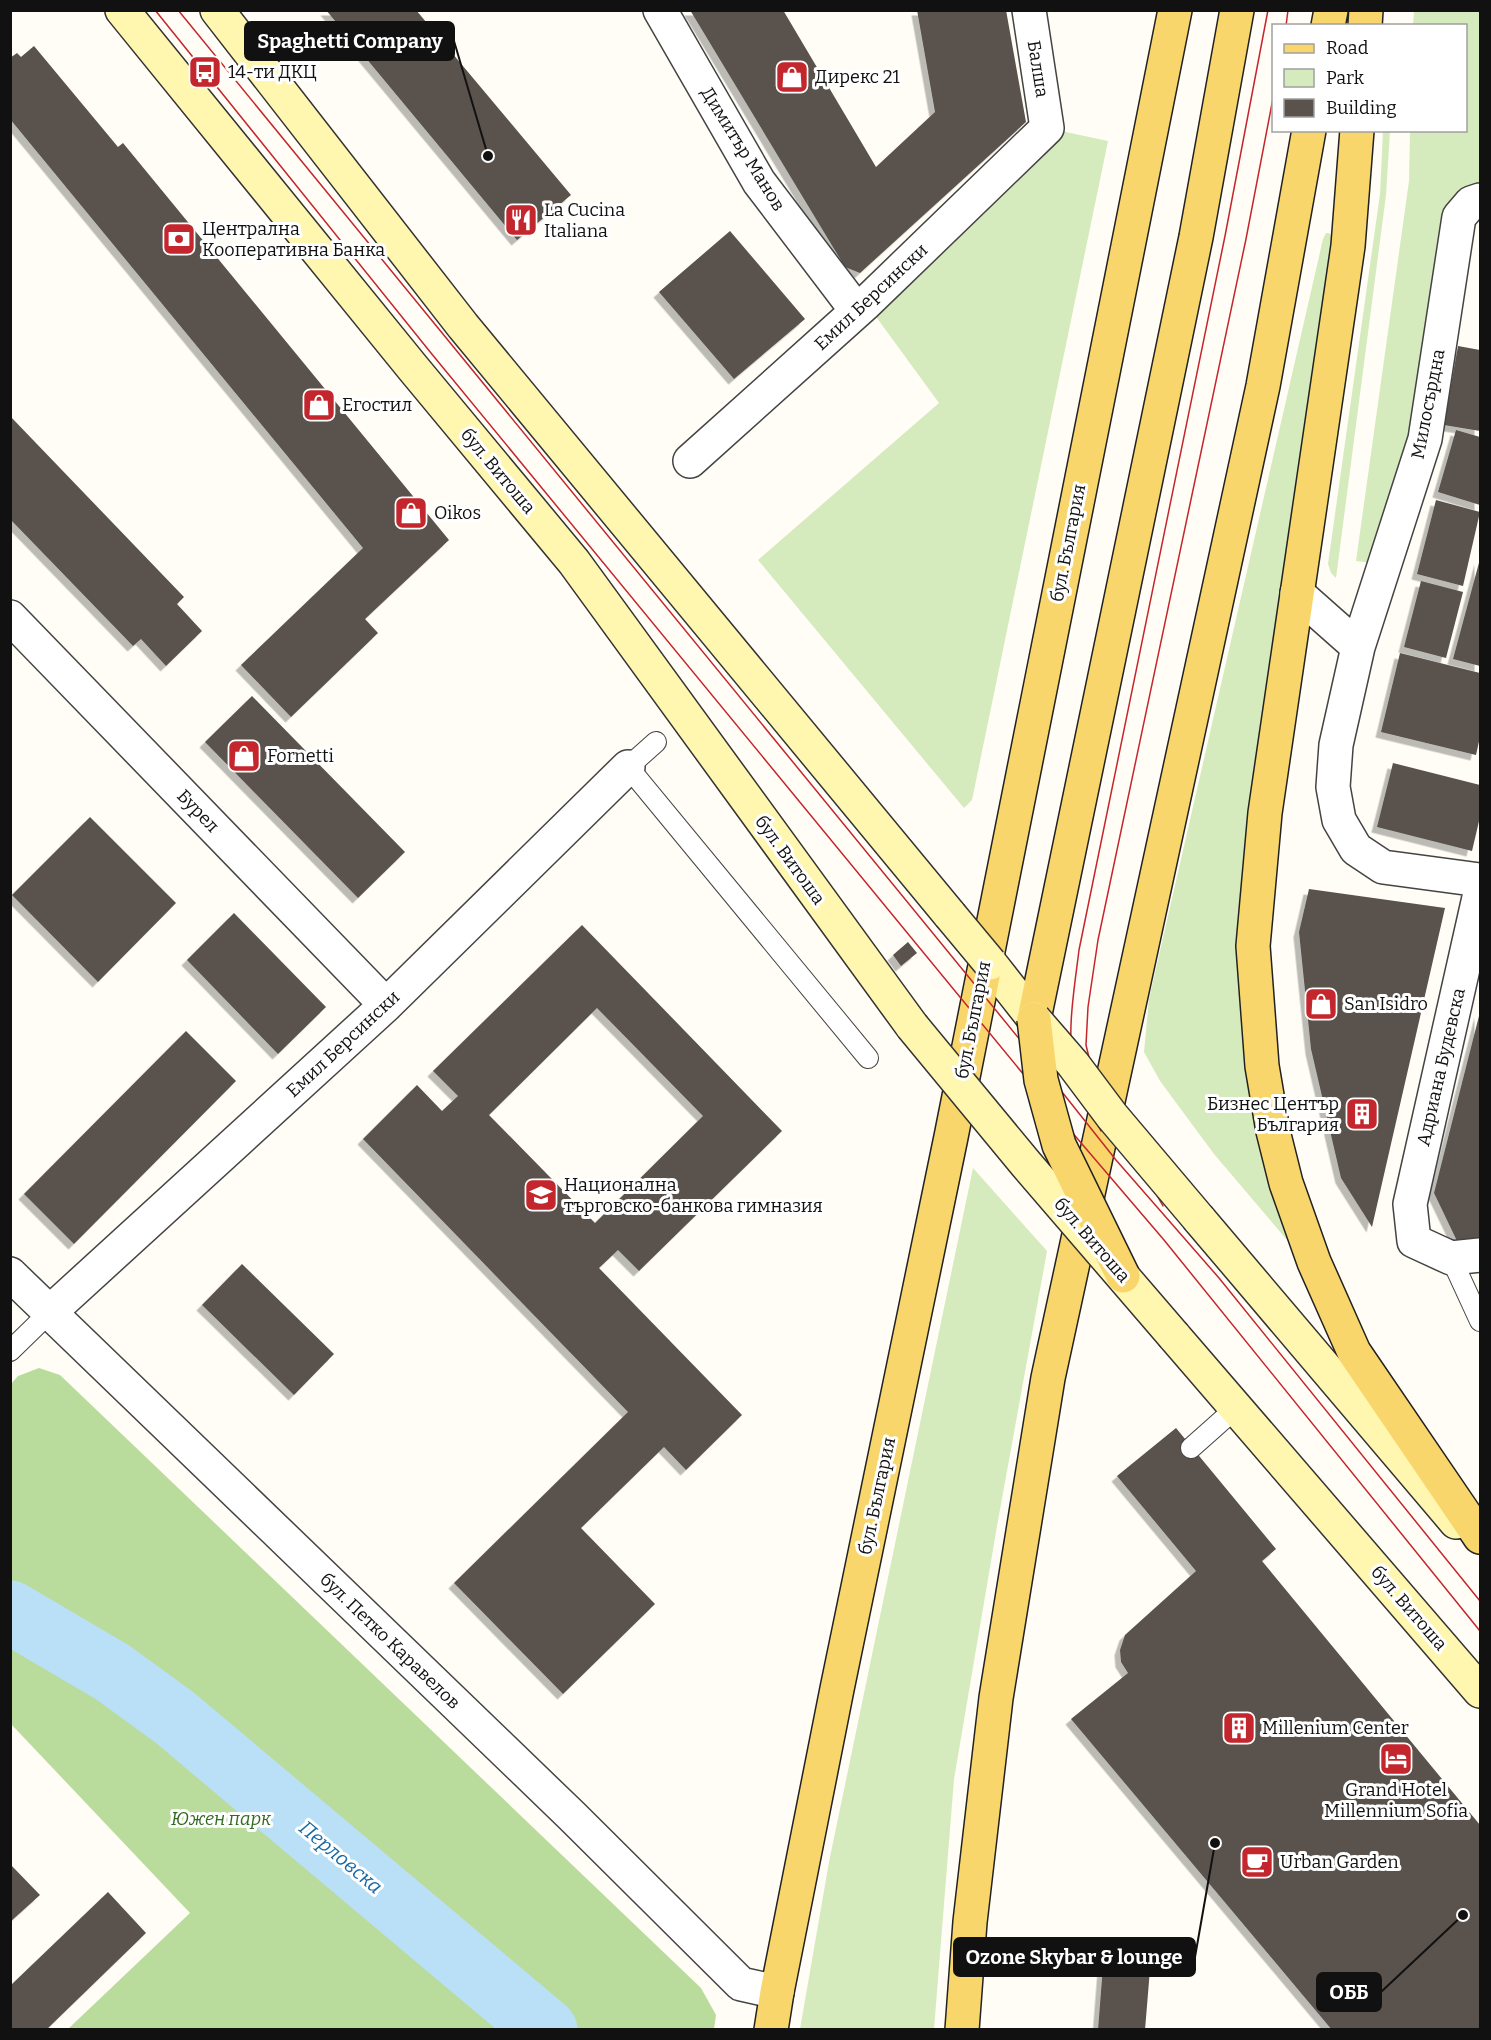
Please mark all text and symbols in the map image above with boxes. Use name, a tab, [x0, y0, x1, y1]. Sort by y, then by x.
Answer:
callout: Spaghetti Company	[245, 22, 454, 60]
legend	[1272, 24, 1467, 132]
text: Spaghetti Company	[257, 29, 444, 53]
text: Road	[1326, 37, 1369, 59]
street label: Балша	[1023, 39, 1053, 99]
bus stop icon: 14-ти ДКЦ	[187, 54, 223, 90]
shop icon: Дирекс 21	[774, 59, 810, 95]
place label: 14-ти ДКЦ	[228, 61, 317, 83]
place label: Дирекс 21	[815, 66, 900, 88]
text: Park	[1326, 67, 1365, 89]
street label: Димитър Манов	[696, 83, 790, 215]
text: Building	[1326, 97, 1397, 119]
place label: La Cucina Italiana	[544, 199, 625, 242]
restaurant icon: La Cucina Italiana	[503, 202, 539, 238]
place label: Централна Кооперативна Банка	[202, 218, 385, 261]
bank icon: Централна Кооперативна Банка	[161, 221, 197, 257]
street label: Емил Берсински	[810, 239, 932, 355]
street label: Милосърдна	[1407, 347, 1449, 461]
shop icon: Егостил	[301, 387, 337, 423]
place label: Егостил	[342, 394, 412, 416]
street label: бул. Витоша	[456, 424, 540, 518]
street label: бул. България	[1046, 482, 1090, 604]
shop icon: Oikos	[393, 495, 429, 531]
place label: Oikos	[434, 502, 481, 524]
shop icon: Fornetti	[226, 738, 262, 774]
place label: Fornetti	[267, 745, 334, 767]
street label: Бурел	[172, 785, 224, 837]
street label: бул. Витоша	[750, 811, 830, 909]
street label: бул. България	[951, 959, 995, 1081]
street label: Емил Берсински	[282, 986, 404, 1102]
shop icon: San Isidro	[1303, 986, 1339, 1022]
street label: Адриана Будевска	[1412, 986, 1470, 1148]
place label: San Isidro	[1344, 993, 1428, 1015]
place label: Бизнес Център България	[1207, 1093, 1339, 1136]
building icon: Бизнес Център България	[1344, 1096, 1380, 1132]
place label: Национална търговско-банкова гимназия	[564, 1174, 823, 1217]
school or university icon: Национална търговско-банкова гимназия	[523, 1177, 559, 1213]
street label: бул. Витоша	[1049, 1193, 1135, 1287]
street label: бул. България	[854, 1435, 900, 1557]
street label: бул. Витоша	[1366, 1561, 1452, 1655]
street label: бул. Петко Каравелов	[315, 1568, 465, 1714]
building icon: Millenium Center	[1221, 1710, 1257, 1746]
place label: Millenium Center	[1262, 1717, 1409, 1739]
hotel icon: Grand Hotel Millennium Sofia	[1378, 1741, 1414, 1777]
place label: Grand Hotel Millennium Sofia	[1324, 1779, 1468, 1822]
park label: Южен парк	[171, 1808, 272, 1830]
water label: Перловска	[295, 1815, 387, 1899]
cafe icon: Urban Garden	[1239, 1844, 1275, 1880]
place label: Urban Garden	[1280, 1851, 1399, 1873]
callout: Ozone Skybar & lounge	[954, 1938, 1195, 1976]
text: Ozone Skybar & lounge	[965, 1945, 1183, 1969]
callout: ОББ	[1317, 1973, 1381, 2011]
text: ОББ	[1329, 1980, 1369, 2004]

